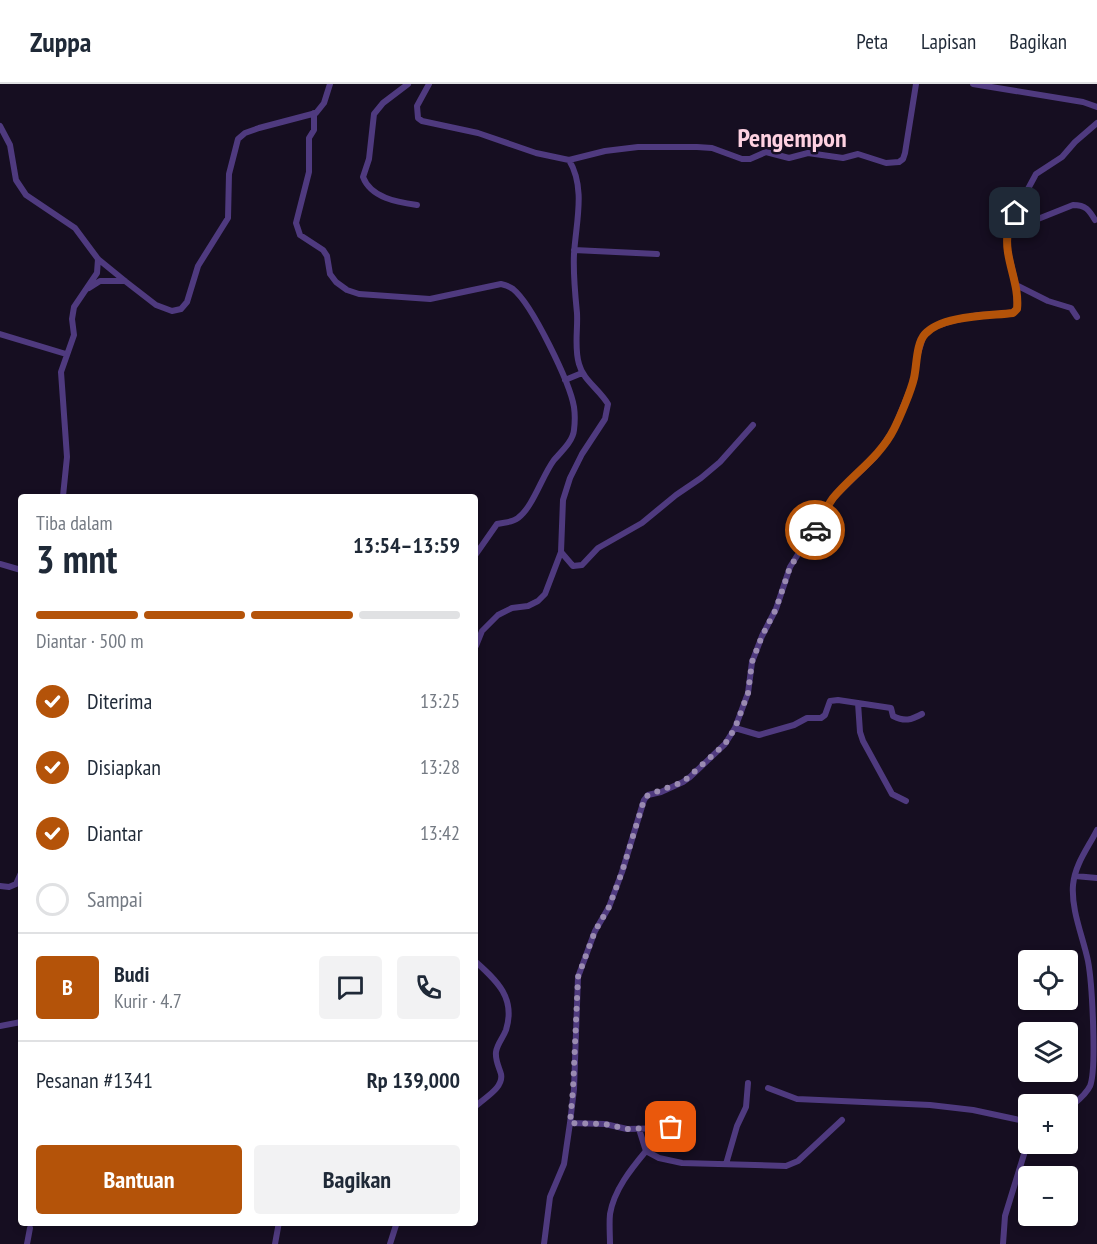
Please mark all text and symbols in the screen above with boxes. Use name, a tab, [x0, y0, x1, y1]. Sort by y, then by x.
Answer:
text: Zuppa	[30, 23, 91, 60]
text: Peta	[856, 28, 888, 55]
text: Lapisan	[921, 28, 976, 55]
text: Bagikan	[1009, 28, 1067, 55]
district label: Pengempon	[737, 121, 847, 154]
pin	[989, 187, 1040, 238]
icon: home	[998, 196, 1031, 229]
courier	[785, 500, 845, 560]
text: Tiba dalam	[36, 510, 113, 536]
icon: car	[799, 514, 832, 547]
text: 13:54–13:59	[353, 531, 460, 559]
text: 3 mnt	[36, 533, 117, 584]
text: Diantar · 500 m	[36, 628, 144, 654]
icon: check	[36, 685, 69, 718]
text: Diterima	[87, 687, 152, 715]
text: 13:25	[420, 688, 460, 714]
icon: check	[36, 751, 69, 784]
text: Disiapkan	[87, 753, 161, 781]
text: 13:28	[420, 754, 460, 780]
icon: check	[36, 817, 69, 850]
text: Diantar	[87, 819, 143, 847]
text: 13:42	[420, 820, 460, 846]
text: Sampai	[87, 885, 143, 913]
map controls	[1018, 950, 1078, 1226]
button: locate	[1018, 950, 1078, 1010]
button: chat	[319, 956, 382, 1019]
button: phone	[397, 956, 460, 1019]
text: Budi	[114, 960, 149, 988]
text: B	[62, 973, 73, 1001]
text: Kurir · 4.7	[114, 988, 182, 1014]
button: layers	[1018, 1022, 1078, 1082]
text: Pesanan #1341	[36, 1066, 153, 1094]
text: Rp 139,000	[367, 1066, 460, 1094]
button: +	[1018, 1094, 1078, 1154]
pin	[645, 1101, 696, 1152]
icon: bag	[654, 1110, 687, 1143]
button: Bantuan	[36, 1145, 242, 1214]
button: Bagikan	[254, 1145, 460, 1214]
button: −	[1018, 1166, 1078, 1226]

